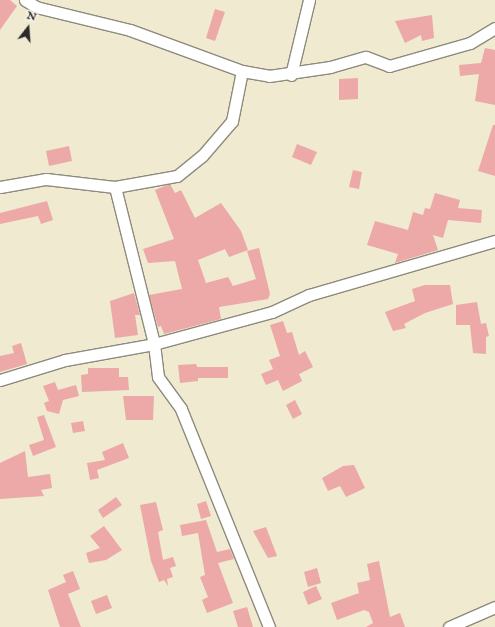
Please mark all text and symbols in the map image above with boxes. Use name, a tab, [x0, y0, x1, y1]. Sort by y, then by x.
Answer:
north arrow	[8, 8, 48, 48]
text: N	[25, 8, 38, 25]

